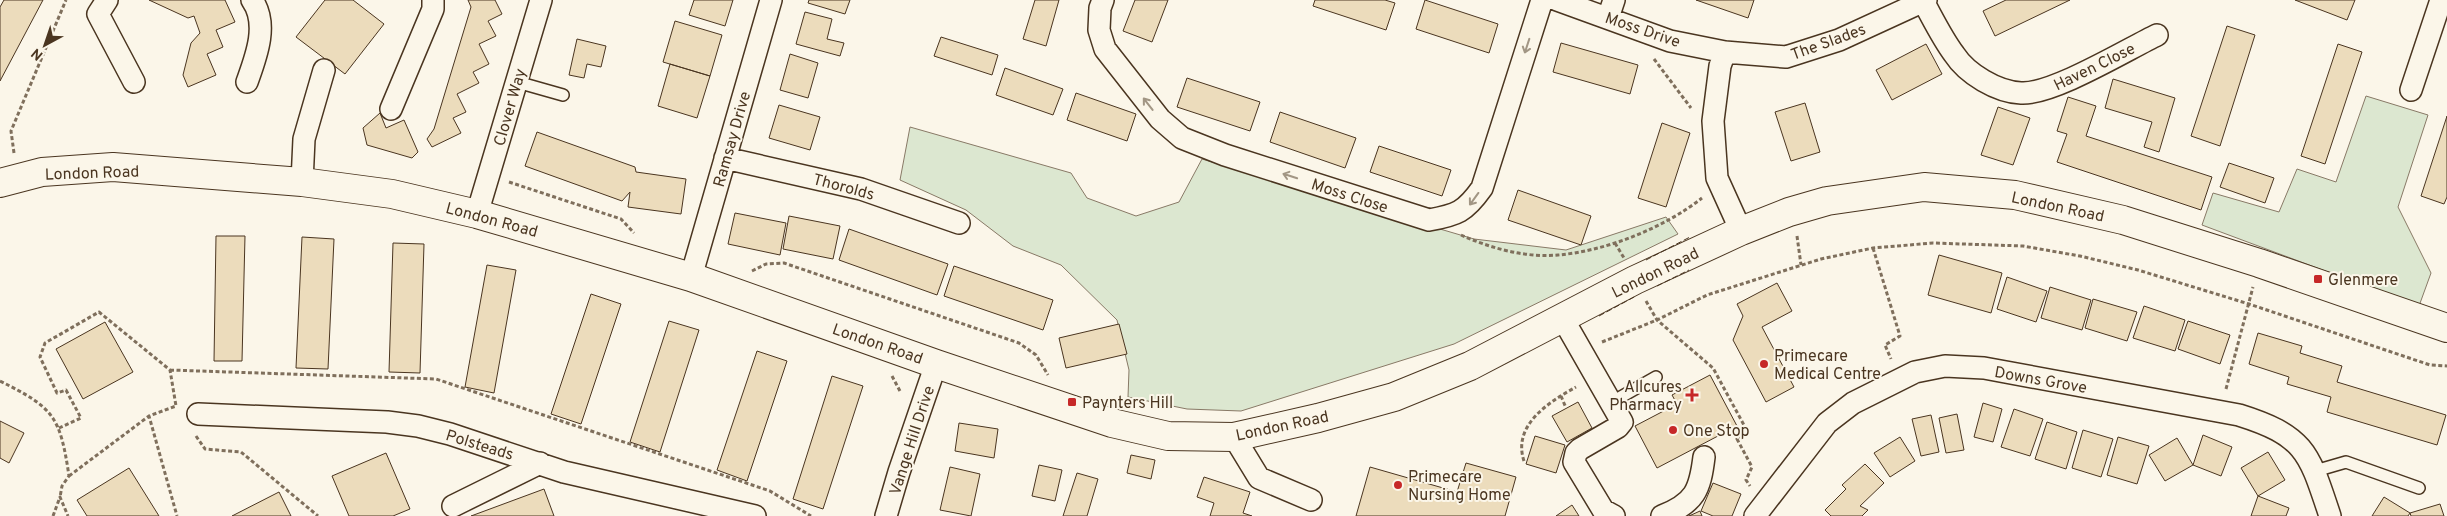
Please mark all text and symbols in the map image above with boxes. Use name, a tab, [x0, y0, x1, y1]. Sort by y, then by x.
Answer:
street label: Moss Drive	[1602, 9, 1683, 53]
north arrow	[20, 20, 70, 70]
street label: The Slades	[1788, 20, 1869, 66]
one-way arrow	[1522, 38, 1532, 54]
street label: Haven Close	[2051, 40, 2139, 96]
text: N	[28, 44, 47, 64]
street label: Clover Way	[490, 66, 532, 149]
street label: Ramsay Drive	[710, 89, 756, 190]
one-way arrow	[1143, 98, 1154, 111]
street label: London Road	[44, 162, 140, 186]
street label: Thorolds	[811, 170, 876, 206]
one-way arrow	[1282, 170, 1298, 180]
street label: Moss Close	[1308, 175, 1390, 219]
street label: London Road	[2009, 188, 2106, 228]
one-way arrow	[1469, 192, 1479, 206]
street label: London Road	[443, 199, 540, 243]
street label: London Road	[1609, 244, 1703, 304]
place label: Glenmere	[2328, 271, 2398, 291]
marker: Glenmere	[2312, 273, 2324, 285]
street label: London Road	[829, 320, 925, 370]
place label: Primecare Medical Centre	[1774, 347, 1881, 385]
marker: Primecare Medical Centre	[1758, 358, 1770, 370]
street label: Downs Grove	[1993, 363, 2088, 399]
place label: Allcures Pharmacy	[1609, 378, 1682, 416]
street label: Vange Hill Drive	[886, 383, 940, 498]
marker: Allcures Pharmacy	[1686, 389, 1698, 401]
place label: Paynters Hill	[1082, 394, 1173, 414]
marker: Paynters Hill	[1066, 396, 1078, 408]
street label: London Road	[1234, 407, 1331, 447]
place label: One Stop	[1683, 422, 1750, 442]
marker: One Stop	[1667, 424, 1679, 436]
street label: Polsteads	[443, 426, 516, 466]
place label: Primecare Nursing Home	[1408, 468, 1511, 506]
marker: Primecare Nursing Home	[1392, 479, 1404, 491]

